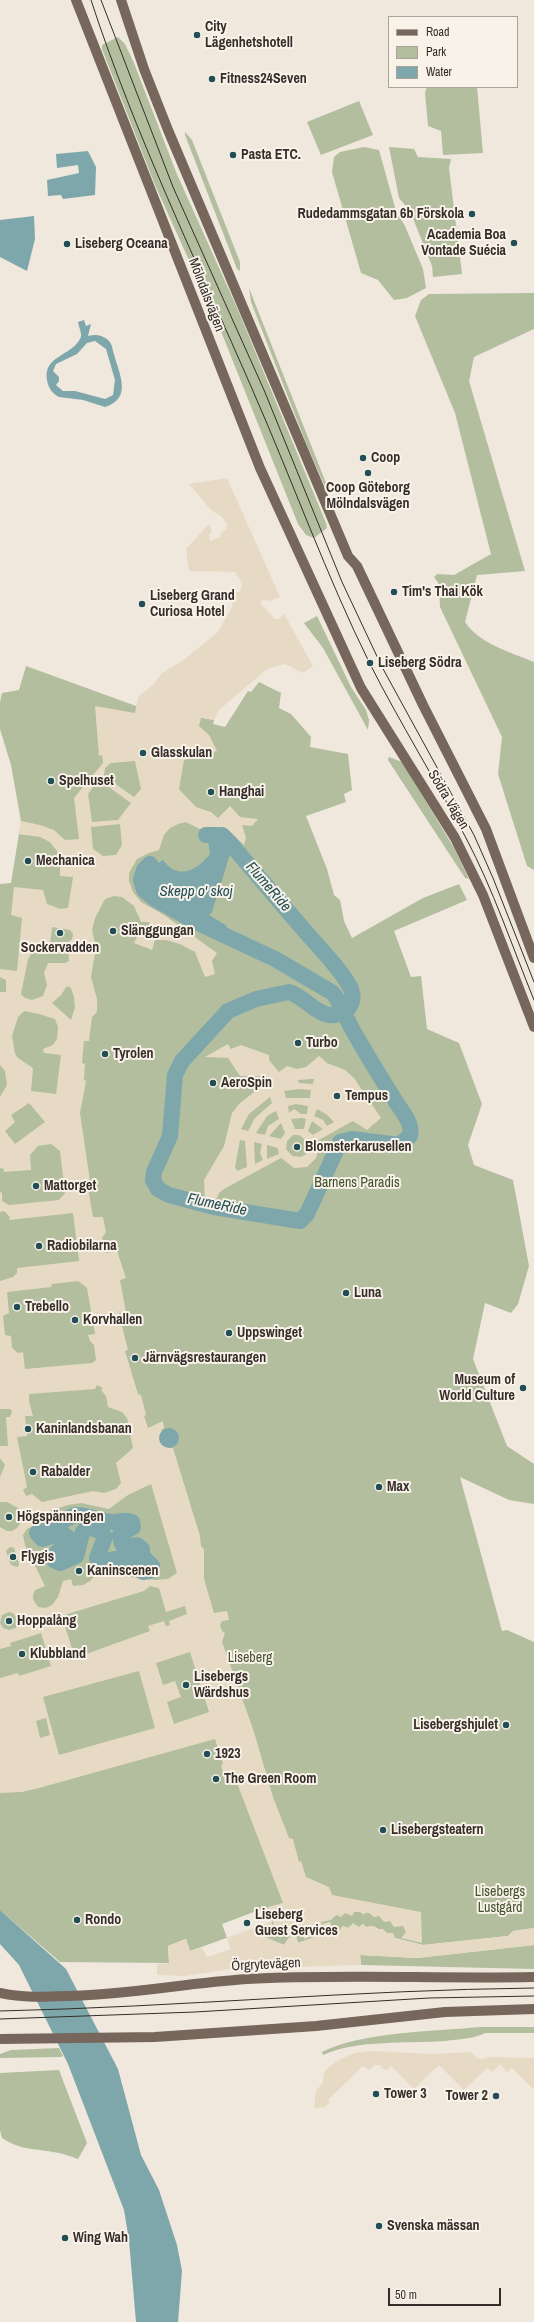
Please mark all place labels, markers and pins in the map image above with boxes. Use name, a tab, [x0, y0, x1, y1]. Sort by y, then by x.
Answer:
place label: City Lägenhetshotell	[205, 19, 293, 52]
marker: City Lägenhetshotell	[192, 30, 202, 40]
place label: Fitness24Seven	[220, 71, 307, 87]
marker: Fitness24Seven	[207, 74, 217, 84]
place label: Pasta ETC.	[241, 147, 301, 163]
marker: Pasta ETC.	[228, 150, 238, 160]
place label: Rudedammsgatan 6b Förskola	[297, 206, 464, 222]
marker: Rudedammsgatan 6b Förskola	[467, 209, 477, 219]
place label: Academia Boa Vontade Suécia	[421, 227, 506, 260]
place label: Liseberg Oceana	[75, 236, 168, 252]
marker: Academia Boa Vontade Suécia	[509, 238, 519, 248]
marker: Liseberg Oceana	[62, 239, 72, 249]
place label: Coop	[371, 450, 400, 466]
marker: Coop	[358, 453, 368, 463]
marker: Coop Göteborg Mölndalsvägen	[363, 468, 373, 478]
place label: Coop Göteborg Mölndalsvägen	[326, 480, 410, 512]
place label: Tim's Thai Kök	[402, 584, 483, 600]
marker: Tim's Thai Kök	[389, 587, 399, 597]
place label: Liseberg Grand Curiosa Hotel	[150, 588, 235, 620]
marker: Liseberg Grand Curiosa Hotel	[137, 599, 147, 609]
place label: Liseberg Södra	[378, 655, 462, 671]
marker: Liseberg Södra	[365, 658, 375, 668]
place label: Glasskulan	[151, 745, 212, 761]
marker: Glasskulan	[138, 748, 148, 758]
place label: Spelhuset	[59, 773, 114, 789]
marker: Spelhuset	[46, 776, 56, 786]
place label: Hanghai	[219, 784, 264, 800]
marker: Hanghai	[206, 787, 216, 797]
place label: Mechanica	[36, 853, 95, 869]
marker: Mechanica	[23, 856, 33, 866]
place label: Slänggungan	[121, 923, 194, 939]
marker: Slänggungan	[108, 926, 118, 936]
marker: Sockervadden	[55, 928, 65, 938]
place label: Sockervadden	[21, 940, 99, 956]
place label: Turbo	[306, 1035, 338, 1051]
marker: Turbo	[293, 1038, 303, 1048]
place label: Tyrolen	[113, 1046, 154, 1062]
marker: Tyrolen	[100, 1049, 110, 1059]
place label: AeroSpin	[221, 1075, 272, 1091]
marker: AeroSpin	[208, 1078, 218, 1088]
place label: Tempus	[345, 1088, 388, 1104]
marker: Tempus	[332, 1091, 342, 1101]
place label: Blomsterkarusellen	[305, 1139, 412, 1155]
marker: Blomsterkarusellen	[292, 1142, 302, 1152]
place label: Mattorget	[44, 1178, 96, 1194]
marker: Mattorget	[31, 1181, 41, 1191]
place label: Radiobilarna	[47, 1238, 117, 1254]
marker: Radiobilarna	[34, 1241, 44, 1251]
place label: Luna	[354, 1285, 381, 1301]
marker: Luna	[341, 1288, 351, 1298]
place label: Trebello	[25, 1299, 69, 1315]
marker: Trebello	[12, 1302, 22, 1312]
place label: Korvhallen	[83, 1312, 142, 1328]
marker: Korvhallen	[70, 1315, 80, 1325]
place label: Uppswinget	[237, 1325, 302, 1341]
marker: Uppswinget	[224, 1328, 234, 1338]
place label: Järnvägsrestaurangen	[143, 1350, 266, 1366]
marker: Järnvägsrestaurangen	[130, 1353, 140, 1363]
place label: Museum of World Culture	[439, 1372, 515, 1404]
marker: Museum of World Culture	[518, 1383, 528, 1393]
place label: Kaninlandsbanan	[36, 1421, 132, 1437]
marker: Kaninlandsbanan	[23, 1424, 33, 1434]
place label: Rabalder	[41, 1464, 90, 1480]
marker: Rabalder	[28, 1467, 38, 1477]
place label: Max	[387, 1479, 409, 1495]
marker: Max	[374, 1482, 384, 1492]
place label: Högspänningen	[17, 1509, 104, 1525]
marker: Högspänningen	[4, 1512, 14, 1522]
place label: Flygis	[21, 1549, 54, 1565]
marker: Flygis	[8, 1552, 18, 1562]
place label: Kaninscenen	[87, 1563, 158, 1579]
marker: Kaninscenen	[74, 1566, 84, 1576]
place label: Hoppalång	[17, 1613, 76, 1629]
marker: Hoppalång	[4, 1616, 14, 1626]
place label: Klubbland	[30, 1646, 86, 1662]
marker: Klubbland	[17, 1649, 27, 1659]
place label: Lisebergs Wärdshus	[194, 1669, 249, 1702]
marker: Lisebergs Wärdshus	[181, 1680, 191, 1690]
place label: Lisebergshjulet	[413, 1717, 498, 1733]
marker: Lisebergshjulet	[501, 1720, 511, 1730]
place label: 1923	[215, 1746, 241, 1762]
marker: 1923	[202, 1749, 212, 1759]
place label: The Green Room	[224, 1771, 316, 1787]
marker: The Green Room	[211, 1774, 221, 1784]
place label: Lisebergsteatern	[391, 1822, 484, 1838]
marker: Lisebergsteatern	[378, 1825, 388, 1835]
place label: Liseberg Guest Services	[255, 1907, 338, 1940]
place label: Rondo	[85, 1912, 121, 1928]
marker: Rondo	[72, 1915, 82, 1925]
marker: Liseberg Guest Services	[242, 1918, 252, 1928]
place label: Tower 3	[384, 2086, 427, 2102]
place label: Tower 2	[445, 2088, 488, 2104]
marker: Tower 3	[371, 2089, 381, 2099]
marker: Tower 2	[491, 2091, 501, 2101]
place label: Svenska mässan	[387, 2218, 480, 2234]
marker: Svenska mässan	[374, 2221, 384, 2231]
place label: Wing Wah	[73, 2230, 128, 2246]
marker: Wing Wah	[60, 2233, 70, 2243]

